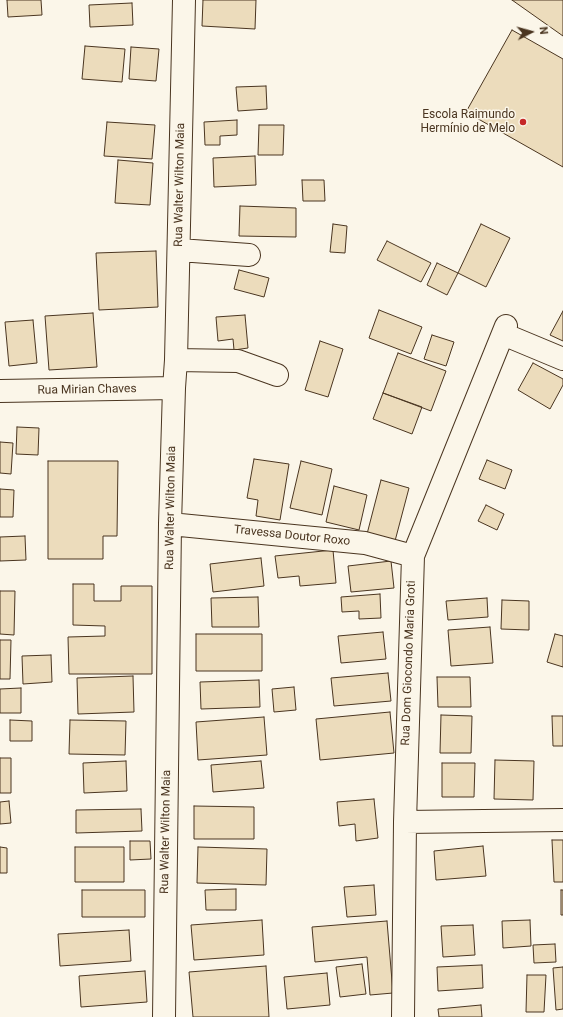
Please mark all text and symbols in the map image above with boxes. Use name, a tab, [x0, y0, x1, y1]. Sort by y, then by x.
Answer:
north arrow	[511, 12, 551, 52]
text: N	[537, 26, 550, 35]
place label: Escola Raimundo Hermínio de Melo	[420, 108, 515, 136]
marker: Escola Raimundo Hermínio de Melo	[518, 117, 528, 127]
street label: Rua Walter Wilton Maia	[172, 123, 188, 247]
street label: Rua Mirian Chaves	[37, 382, 137, 398]
street label: Rua Walter Wilton Maia	[163, 446, 179, 570]
street label: Travessa Doutor Roxo	[233, 523, 351, 549]
street label: Rua Dom Giocondo Maria Groti	[399, 580, 419, 746]
street label: Rua Walter Wilton Maia	[158, 770, 174, 894]

